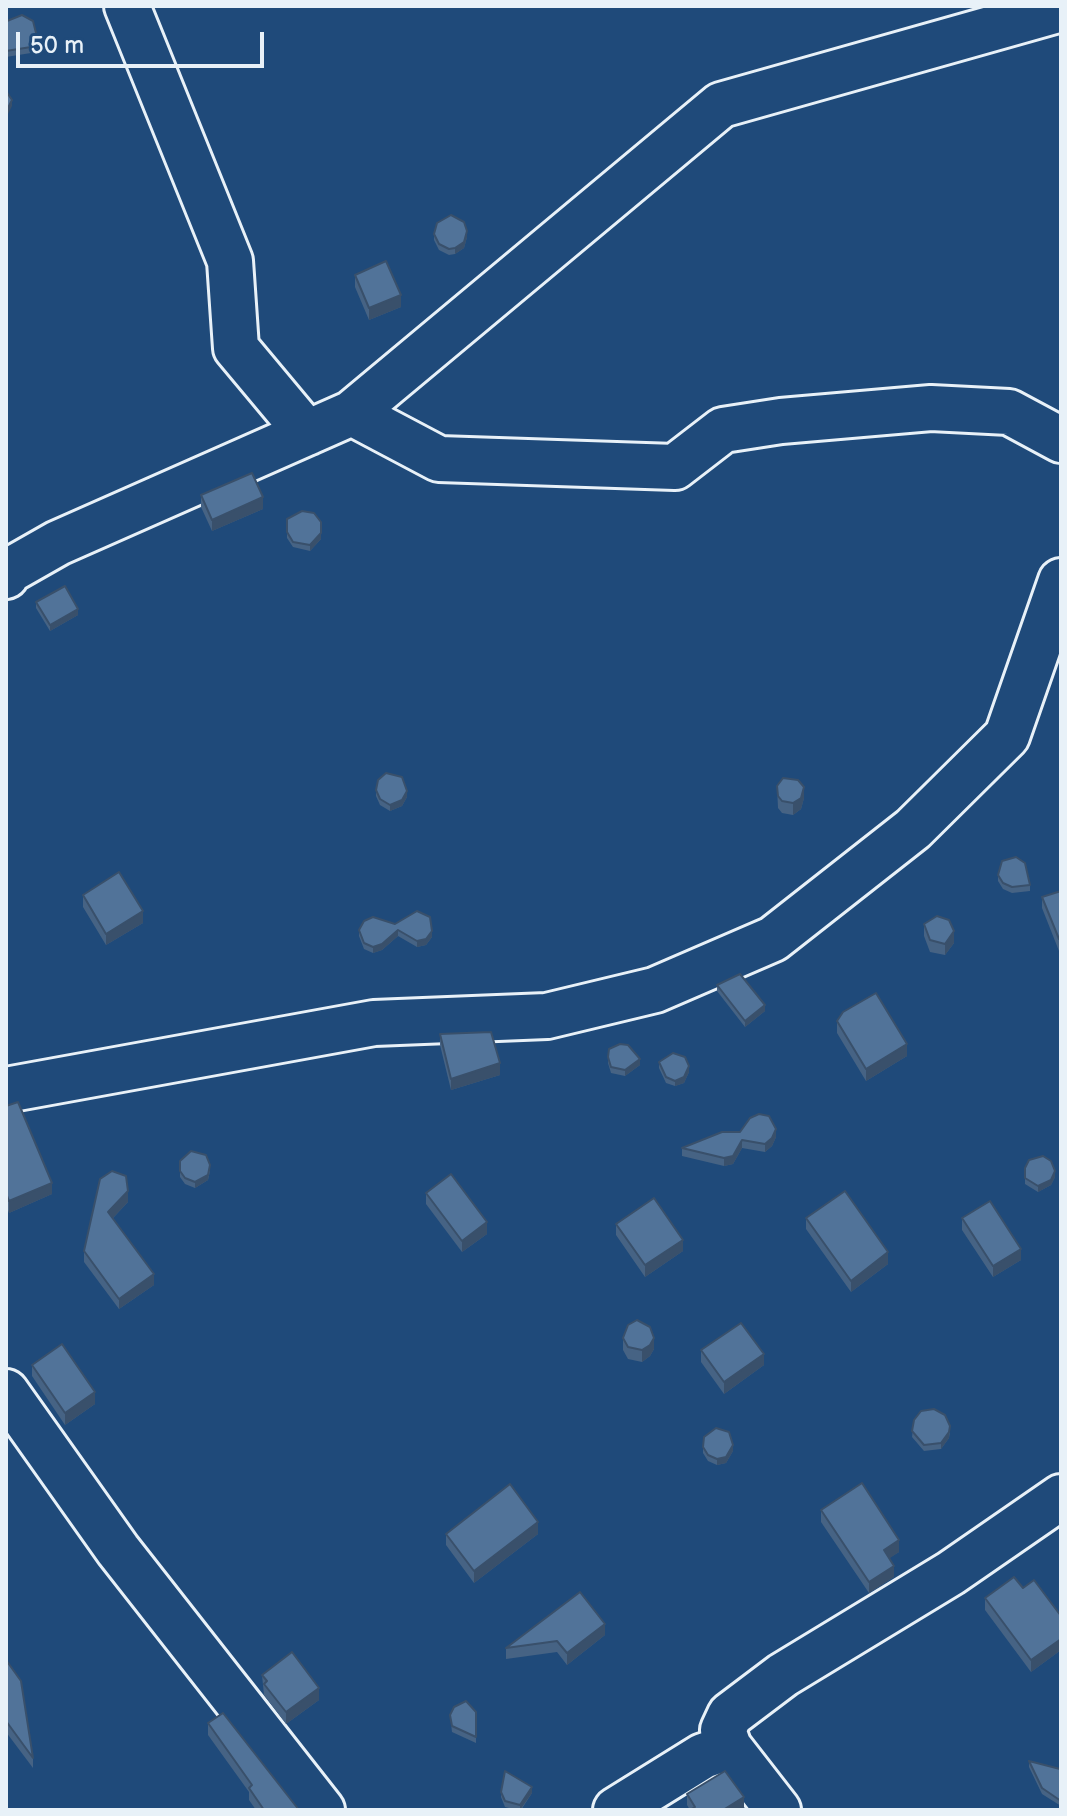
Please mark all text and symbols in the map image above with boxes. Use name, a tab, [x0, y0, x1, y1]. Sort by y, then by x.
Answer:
scale bar	[20, 16, 268, 66]
text: 50 m	[30, 31, 84, 60]

